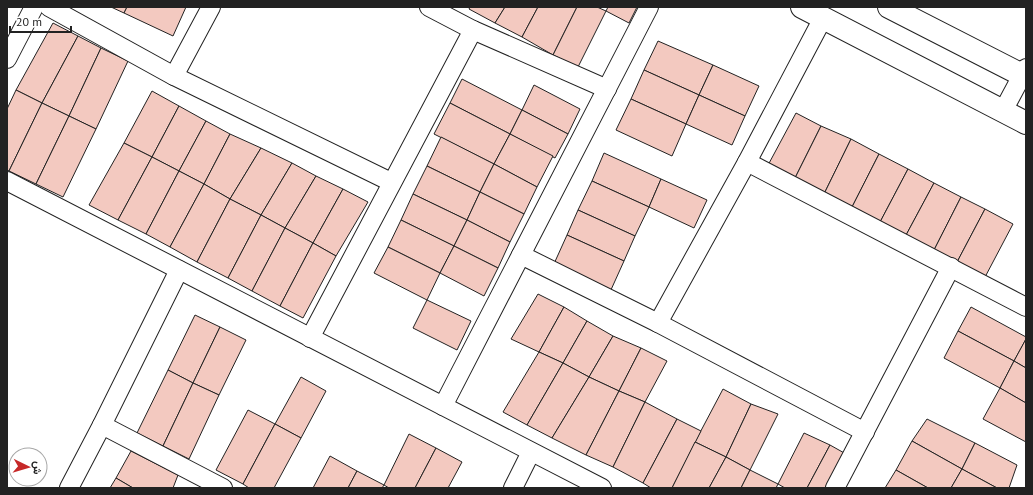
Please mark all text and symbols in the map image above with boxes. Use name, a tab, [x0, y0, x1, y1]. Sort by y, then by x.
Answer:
scale bar	[10, 8, 71, 34]
text: 20 m	[16, 14, 42, 29]
north arrow	[8, 447, 48, 487]
text: ش	[30, 461, 46, 475]

